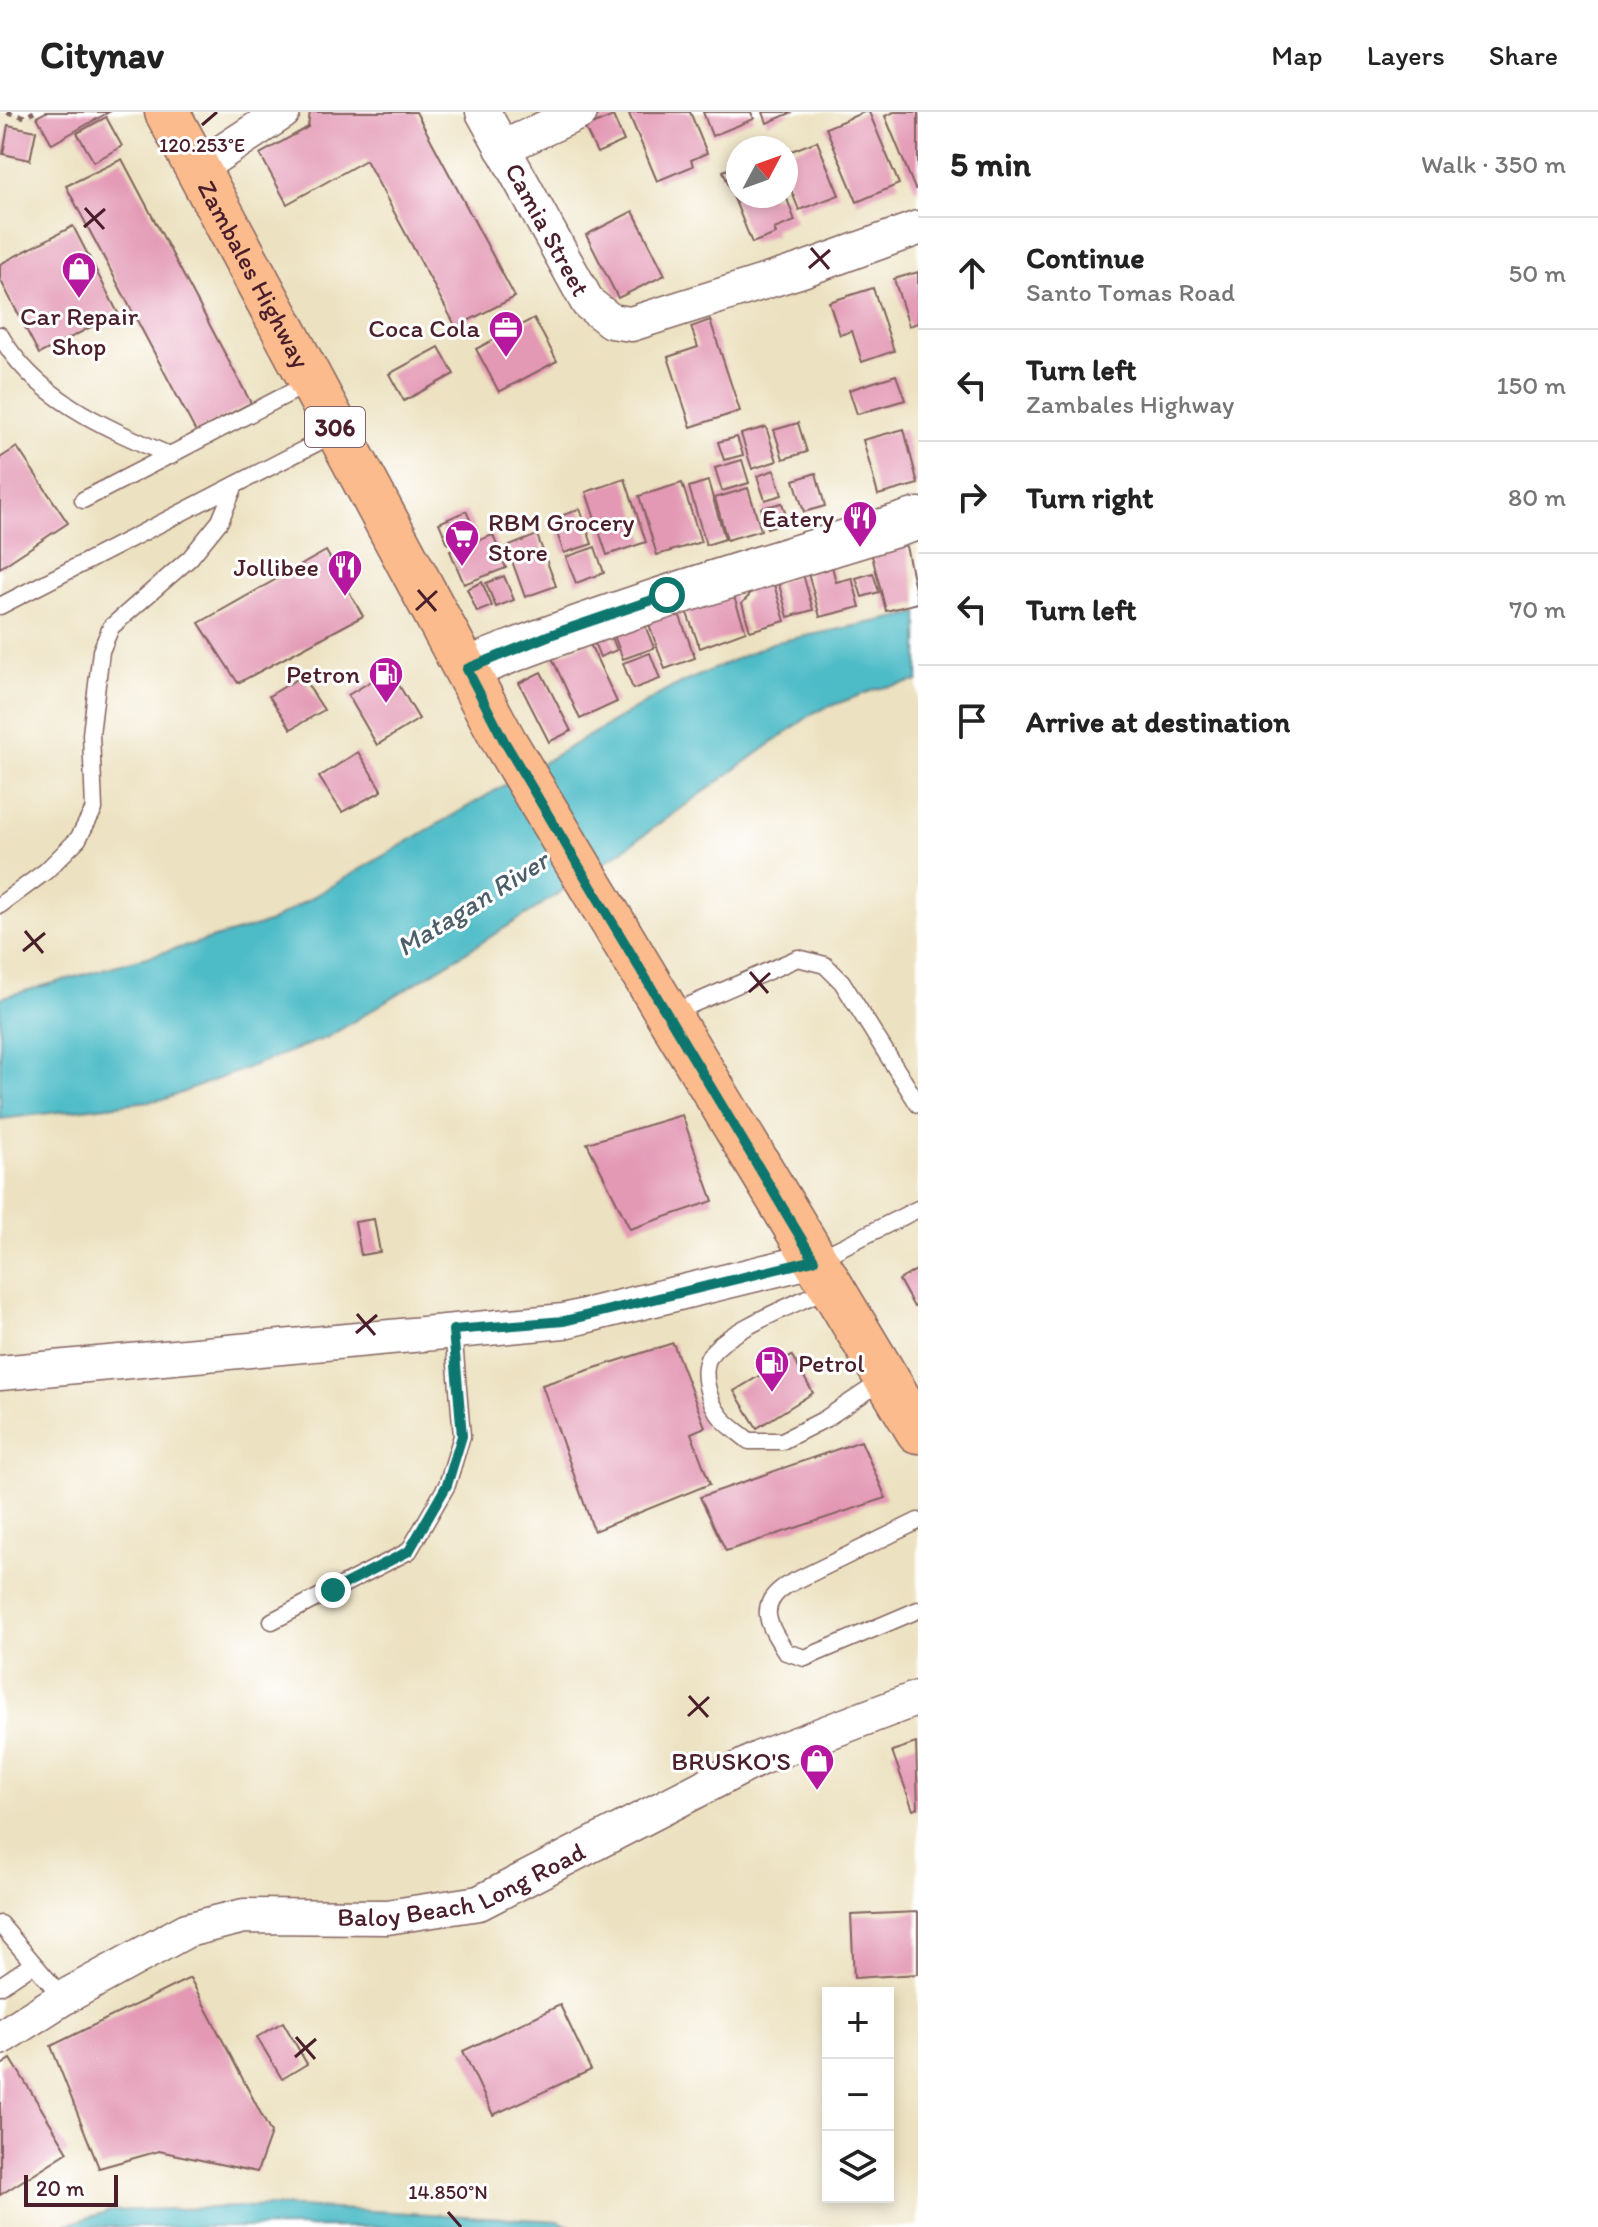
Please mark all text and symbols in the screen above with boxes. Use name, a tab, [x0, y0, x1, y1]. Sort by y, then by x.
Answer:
text: Citynav	[40, 32, 164, 78]
text: Map	[1271, 38, 1323, 72]
text: Layers	[1367, 38, 1445, 72]
text: Share	[1489, 38, 1558, 72]
text: 120.253°E	[159, 133, 245, 157]
north arrow	[726, 136, 798, 208]
text: 5 min	[950, 144, 1031, 185]
text: Walk · 350 m	[1421, 148, 1566, 180]
street label: Camia Street	[498, 157, 597, 302]
street label: Zambales Highway	[191, 175, 317, 374]
text: Continue	[1026, 239, 1145, 276]
shop icon: Car Repair Shop	[60, 250, 98, 300]
icon: ahead	[950, 251, 994, 295]
text: 50 m	[1509, 257, 1566, 289]
text: Santo Tomas Road	[1026, 276, 1235, 308]
place label: Car Repair Shop	[20, 300, 139, 362]
office icon: Coca Cola	[487, 309, 525, 359]
place label: Coca Cola	[368, 312, 480, 344]
text: Turn left	[1026, 351, 1137, 388]
icon: left	[950, 363, 994, 407]
text: 150 m	[1497, 369, 1566, 401]
text: Zambales Highway	[1026, 388, 1234, 420]
road number: 306	[305, 407, 365, 447]
icon: right	[950, 475, 994, 519]
text: Turn right	[1026, 479, 1154, 516]
text: 80 m	[1508, 481, 1566, 513]
restaurant icon: Eatery	[841, 499, 879, 549]
place label: Eatery	[762, 502, 834, 534]
place label: RBM Grocery Store	[488, 506, 635, 568]
supermarket icon: RBM Grocery Store	[443, 518, 481, 568]
restaurant icon: Jollibee	[326, 548, 364, 598]
place label: Jollibee	[234, 551, 319, 583]
route start	[649, 577, 685, 613]
icon: left	[950, 587, 994, 631]
text: Turn left	[1026, 591, 1137, 628]
text: 70 m	[1509, 593, 1566, 625]
fuel station icon: Petron	[367, 655, 405, 705]
place label: Petron	[286, 658, 360, 690]
icon: arrive	[950, 699, 994, 743]
text: Arrive at destination	[1026, 703, 1290, 740]
water label: Matagan River	[390, 841, 557, 963]
fuel station icon: Petrol	[753, 1344, 791, 1394]
place label: Petrol	[798, 1347, 865, 1379]
route end	[315, 1572, 351, 1608]
shop icon: BRUSKO'S	[798, 1742, 836, 1792]
place label: BRUSKO'S	[671, 1745, 791, 1777]
street label: Baloy Beach Long Road	[337, 1835, 591, 1933]
map controls	[822, 1987, 894, 2203]
button: +	[822, 1987, 894, 2059]
button: −	[822, 2059, 894, 2131]
button: layers	[822, 2131, 894, 2203]
scale bar	[24, 2171, 118, 2207]
text: 20 m	[36, 2175, 85, 2202]
text: 14.850°N	[408, 2180, 488, 2204]

